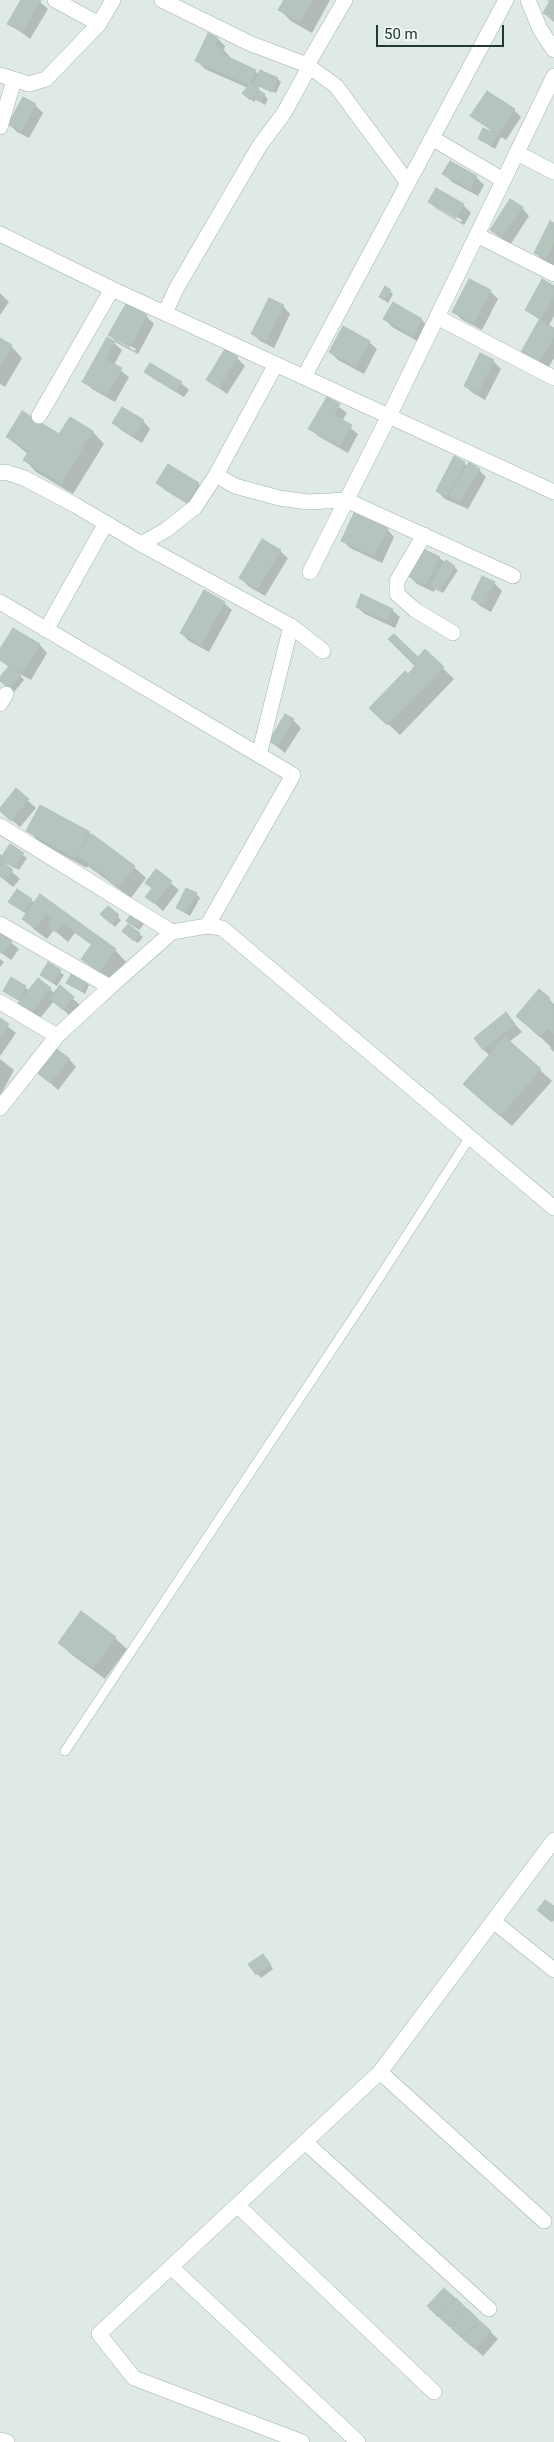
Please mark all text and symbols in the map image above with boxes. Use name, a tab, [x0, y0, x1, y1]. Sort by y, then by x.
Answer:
scale bar	[379, 15, 506, 47]
text: 50 m	[384, 25, 418, 43]

